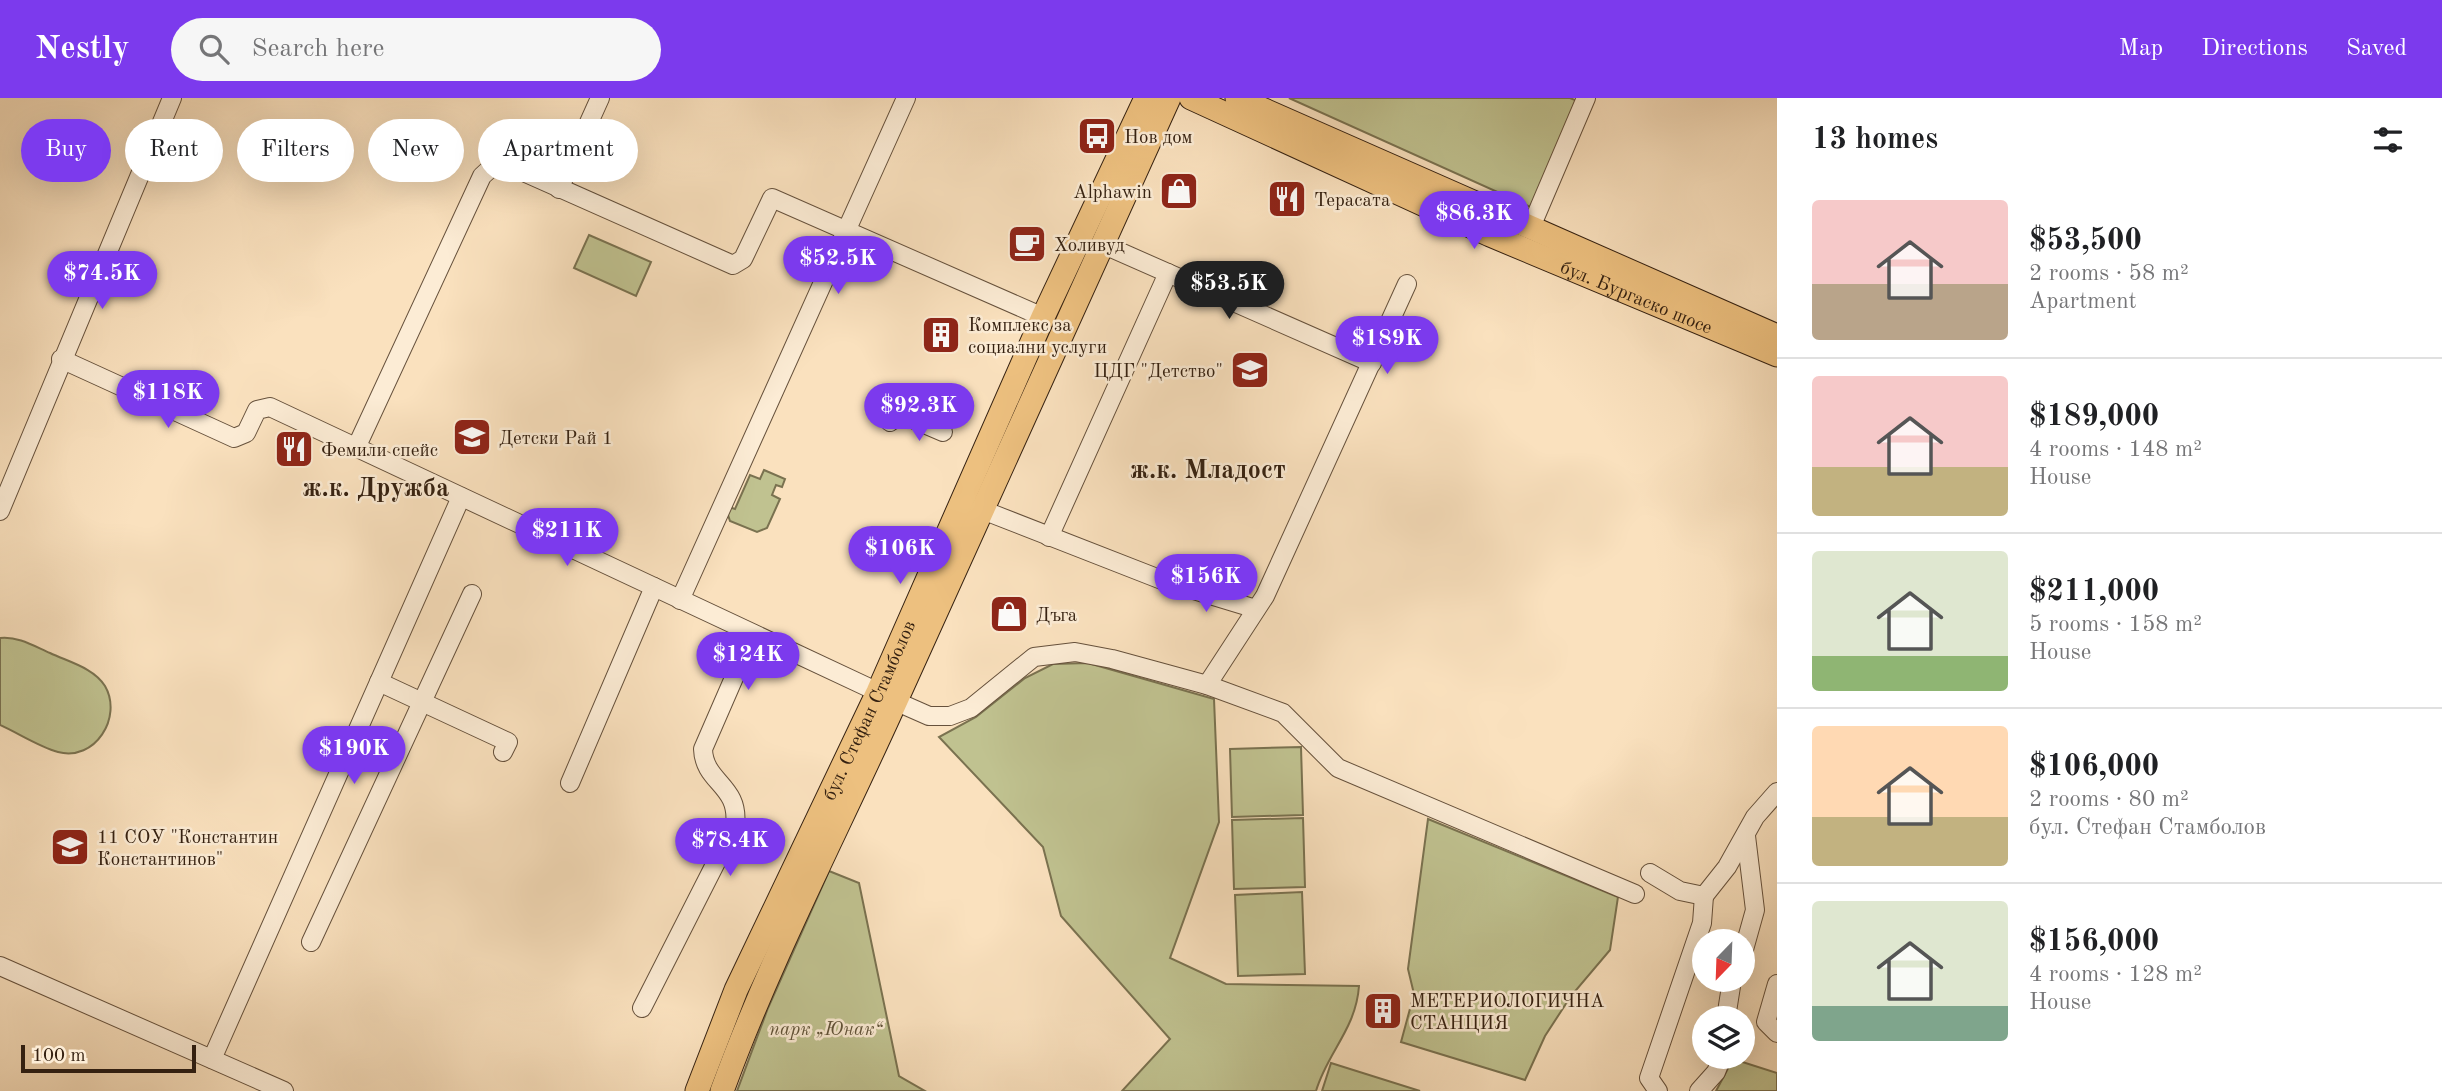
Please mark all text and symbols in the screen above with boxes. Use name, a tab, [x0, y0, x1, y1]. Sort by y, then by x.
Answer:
search box	[171, 18, 661, 81]
icon: search	[195, 30, 233, 68]
text: Nestly	[35, 33, 129, 66]
text: Search here	[251, 36, 385, 62]
text: Map	[2119, 37, 2163, 61]
text: Directions	[2201, 37, 2308, 61]
text: Saved	[2346, 37, 2407, 61]
bus stop icon: Нов дом	[1076, 115, 1118, 157]
chip: Buy	[21, 119, 111, 182]
chip: Rent	[125, 119, 223, 182]
chip: Filters	[237, 119, 354, 182]
chip: New	[368, 119, 464, 182]
chip: Apartment	[478, 119, 638, 182]
icon: filters	[2369, 121, 2407, 159]
text: 13 homes	[1812, 125, 1938, 155]
place label: Нов дом	[1124, 129, 1193, 148]
shop icon: Alphawin	[1158, 170, 1200, 212]
restaurant icon: Терасата	[1266, 178, 1308, 220]
place label: Alphawin	[1073, 184, 1152, 203]
place label: Терасата	[1314, 192, 1391, 211]
pin: $86.3K	[1417, 192, 1531, 251]
text: $86.3K	[1435, 202, 1513, 225]
cafe icon: Холивуд	[1006, 223, 1048, 265]
text: $53,500	[2029, 226, 2142, 256]
icon: home	[1868, 228, 1952, 312]
pin: $52.5K	[781, 236, 895, 296]
place label: Холивуд	[1054, 237, 1125, 256]
text: $52.5K	[799, 247, 877, 270]
pin: $74.5K	[45, 252, 159, 311]
street label: бул. Бургаско шосе	[1557, 259, 1715, 339]
text: $74.5K	[63, 262, 141, 285]
pin: $53.5K	[1172, 262, 1286, 321]
text: 2 rooms · 58 m²	[2029, 262, 2189, 285]
text: $53.5K	[1190, 272, 1268, 295]
text: Apartment	[2029, 290, 2137, 313]
building icon: Комплекс за социални услуги	[920, 314, 962, 356]
pin: $189K	[1338, 316, 1436, 376]
place label: Комплекс за социални услуги	[968, 317, 1107, 358]
text: $189K	[1351, 327, 1423, 350]
school or university icon: ЦДГ "Детство"	[1229, 349, 1271, 391]
place label: ЦДГ "Детство"	[1094, 363, 1223, 382]
pin: $118K	[119, 370, 217, 430]
text: $118K	[132, 381, 204, 404]
pin: $92.3K	[862, 384, 976, 443]
text: $92.3K	[880, 394, 958, 417]
text: $189,000	[2029, 402, 2159, 432]
icon: home	[1868, 404, 1952, 488]
school or university icon: Детски Рай 1	[451, 416, 493, 458]
restaurant icon: Фемили спейс	[273, 428, 315, 470]
place label: Детски Рай 1	[499, 430, 613, 449]
text: 4 rooms · 148 m²	[2029, 438, 2202, 461]
place label: Фемили спейс	[321, 442, 438, 461]
district label: ж.к. Младост	[1130, 458, 1286, 484]
text: House	[2029, 466, 2091, 489]
district label: ж.к. Дружба	[303, 476, 449, 502]
pin: $211K	[518, 508, 616, 568]
text: $211K	[531, 519, 603, 542]
pin: $106K	[851, 526, 949, 586]
text: $106K	[864, 537, 936, 560]
pin: $156K	[1157, 554, 1255, 614]
text: $156K	[1170, 565, 1242, 588]
text: $211,000	[2029, 577, 2159, 607]
icon: home	[1868, 579, 1952, 663]
shop icon: Дъга	[988, 593, 1030, 635]
place label: Дъга	[1036, 607, 1078, 626]
text: 5 rooms · 158 m²	[2029, 613, 2202, 636]
street label: бул. Стефан Стамболов	[821, 618, 920, 804]
pin: $124K	[699, 632, 797, 692]
text: House	[2029, 641, 2091, 664]
text: $124K	[712, 643, 784, 666]
pin: $190K	[305, 726, 403, 786]
text: $190K	[318, 737, 390, 760]
text: $106,000	[2029, 752, 2159, 782]
icon: home	[1868, 754, 1952, 838]
text: 2 rooms · 80 m²	[2029, 788, 2189, 811]
text: бул. Стефан Стамболов	[2029, 816, 2266, 839]
pin: $78.4K	[673, 818, 787, 878]
school or university icon: 11 СОУ "Константин Константинов"	[49, 826, 91, 868]
place label: 11 СОУ "Константин Константинов"	[97, 829, 278, 870]
text: $78.4K	[691, 829, 769, 852]
text: $156,000	[2029, 927, 2159, 957]
north arrow	[1692, 929, 1755, 992]
map controls	[1692, 929, 1755, 1069]
icon: home	[1868, 929, 1952, 1013]
text: 4 rooms · 128 m²	[2029, 963, 2202, 986]
building icon: МЕТЕРИОЛОГИЧНА СТАНЦИЯ	[1362, 990, 1404, 1032]
text: House	[2029, 991, 2091, 1014]
place label: МЕТЕРИОЛОГИЧНА СТАНЦИЯ	[1410, 993, 1605, 1034]
button: layers	[1692, 1006, 1755, 1069]
park label: парк „Юнак“	[769, 1020, 884, 1040]
scale bar	[21, 1042, 196, 1074]
text: 100 m	[32, 1047, 85, 1066]

